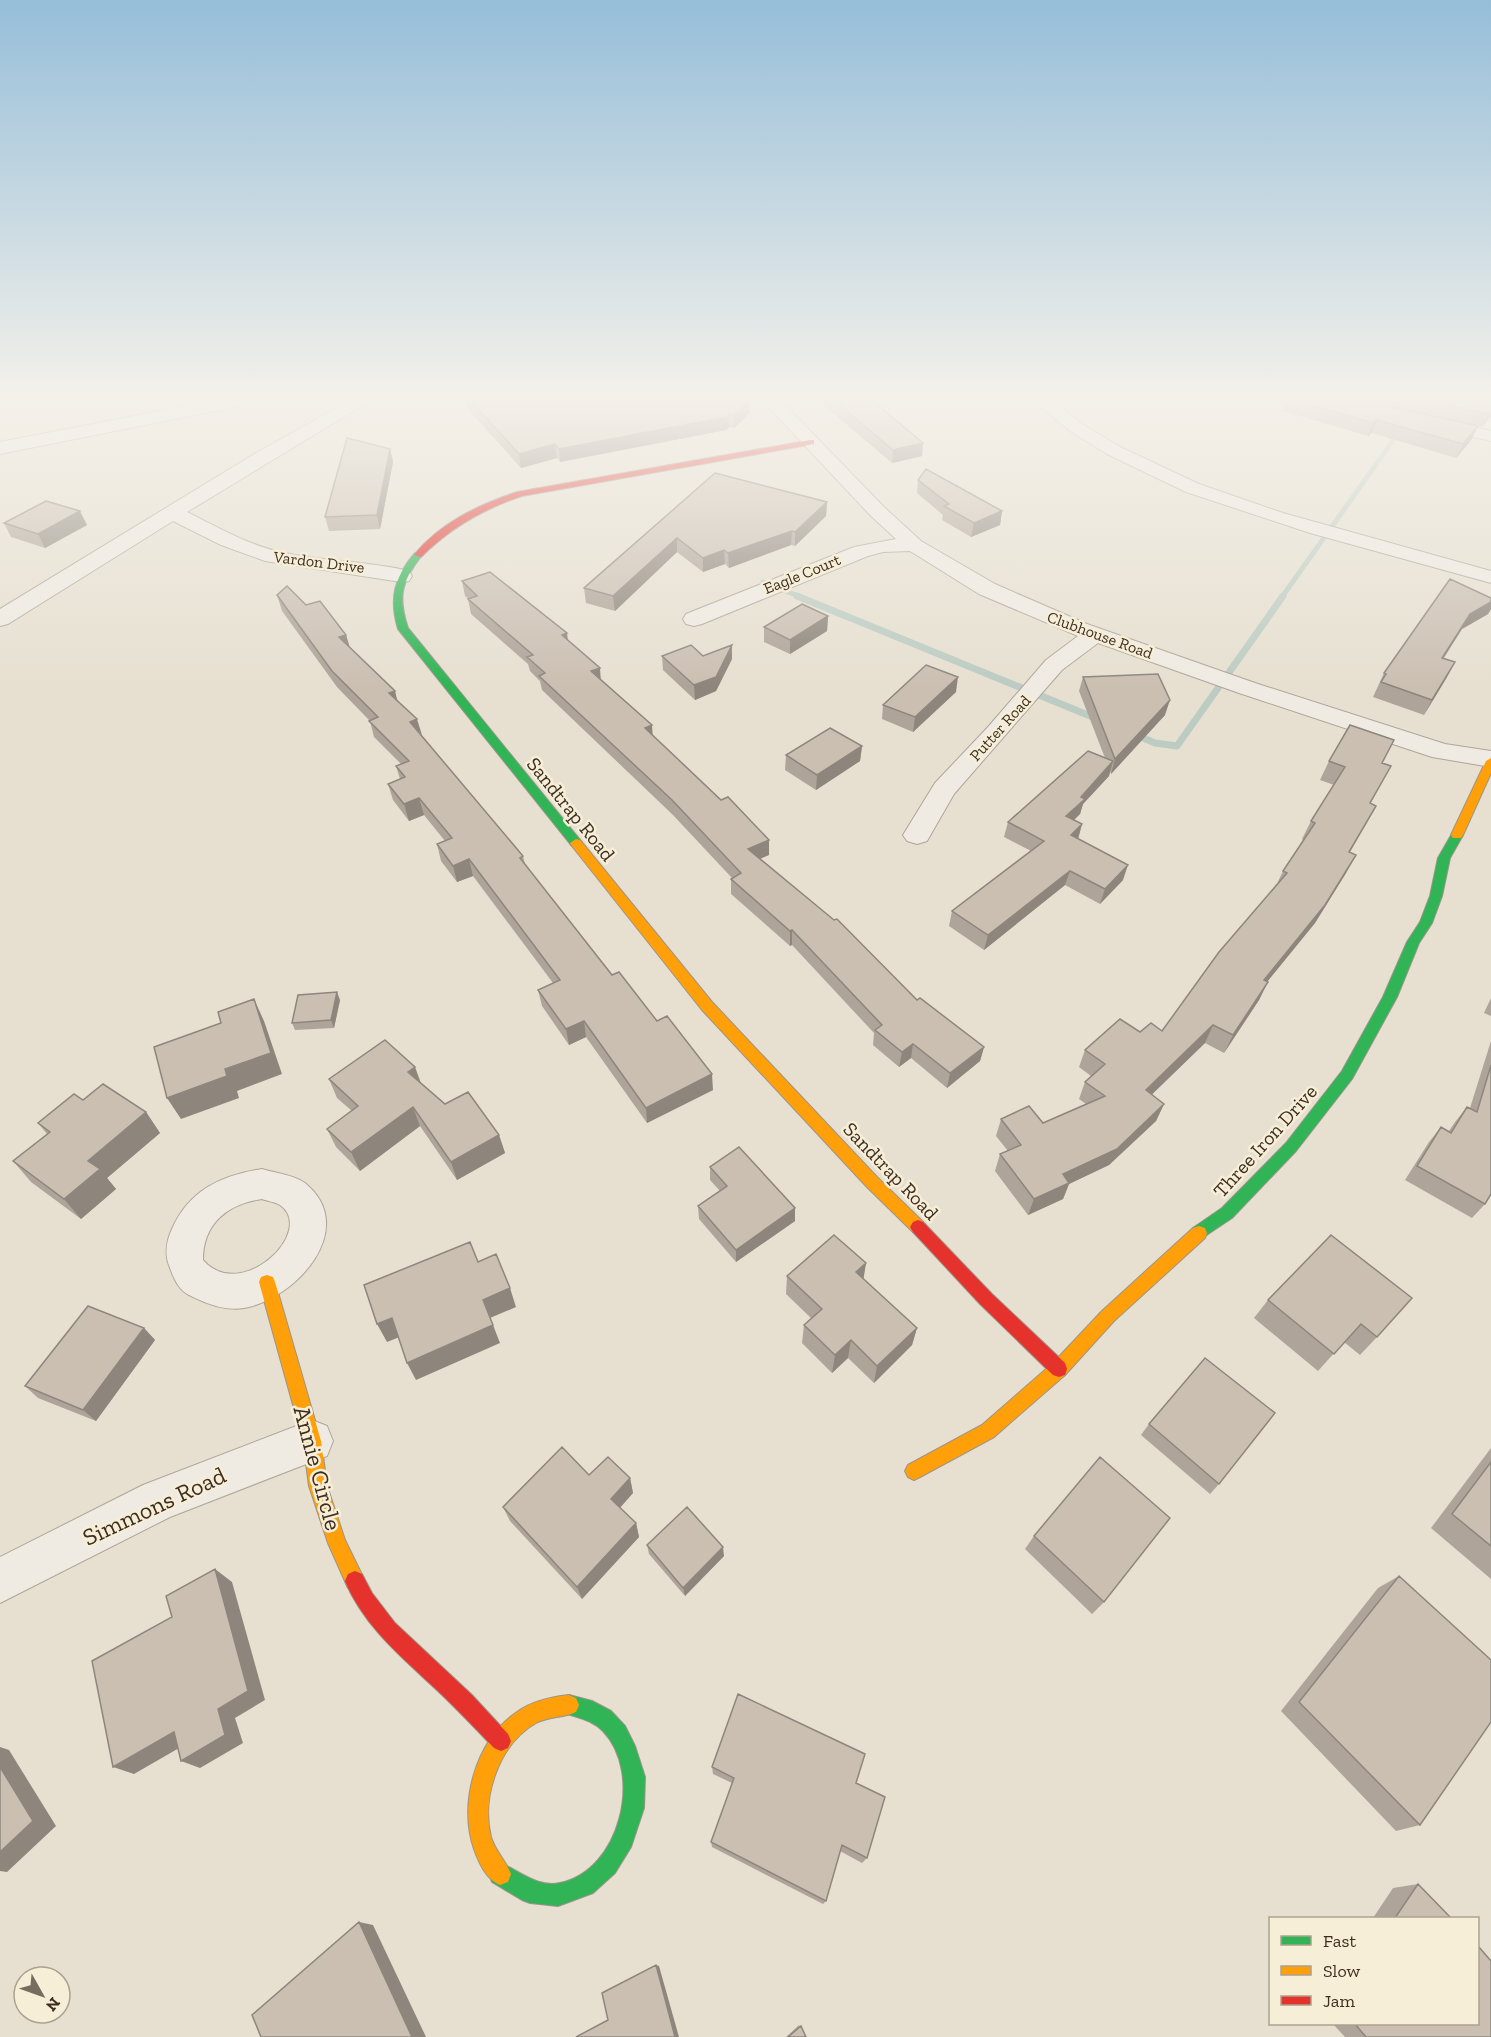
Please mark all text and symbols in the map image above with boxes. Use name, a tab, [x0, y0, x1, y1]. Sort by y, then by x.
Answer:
street label: Vardon Drive	[272, 547, 365, 577]
street label: Eagle Court	[761, 550, 843, 598]
street label: Clubhouse Road	[1045, 607, 1156, 663]
street label: Putter Road	[965, 691, 1035, 765]
street label: Sandtrap Road	[522, 752, 620, 866]
street label: Three Iron Drive	[1208, 1080, 1322, 1202]
street label: Sandtrap Road	[838, 1117, 944, 1225]
street label: Annie Circle	[287, 1403, 349, 1533]
street label: Simmons Road	[78, 1460, 230, 1552]
legend	[1269, 1917, 1479, 2025]
text: Fast	[1323, 1930, 1356, 1952]
text: Slow	[1323, 1960, 1360, 1982]
north arrow	[12, 1965, 72, 2025]
text: Jam	[1323, 1990, 1355, 2012]
text: N	[42, 1994, 64, 2015]

